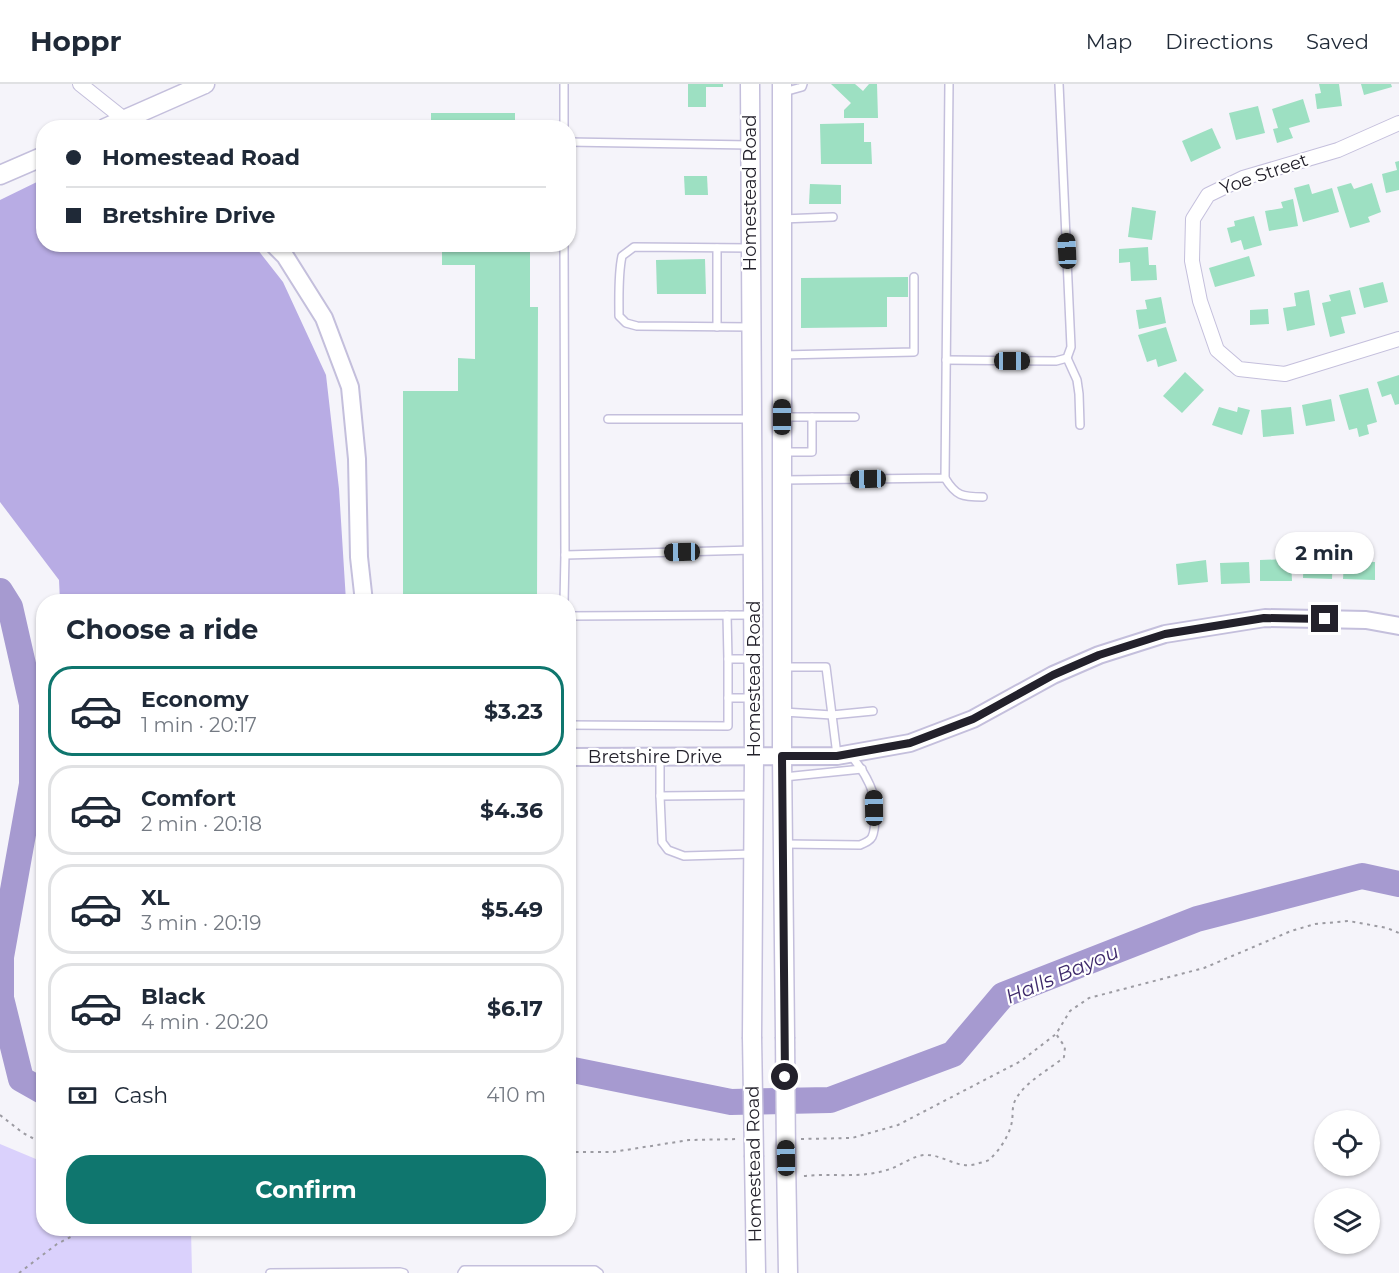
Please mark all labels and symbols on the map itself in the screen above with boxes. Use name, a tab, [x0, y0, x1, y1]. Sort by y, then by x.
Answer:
street label: Homestead Road	[739, 115, 761, 271]
street label: Yoe Street	[1217, 149, 1311, 199]
car	[1057, 233, 1077, 269]
car	[994, 352, 1030, 370]
car	[773, 399, 791, 435]
car	[850, 470, 886, 488]
callout: 2 min	[1276, 532, 1374, 574]
car	[664, 543, 700, 561]
street label: Homestead Road	[743, 601, 765, 757]
route end	[1311, 605, 1338, 632]
street label: Bretshire Drive	[588, 746, 722, 768]
car	[865, 790, 883, 826]
water label: Halls Bayou	[1002, 939, 1122, 1009]
route start	[771, 1063, 798, 1090]
street label: Homestead Road	[742, 1085, 766, 1243]
car	[777, 1140, 795, 1176]

